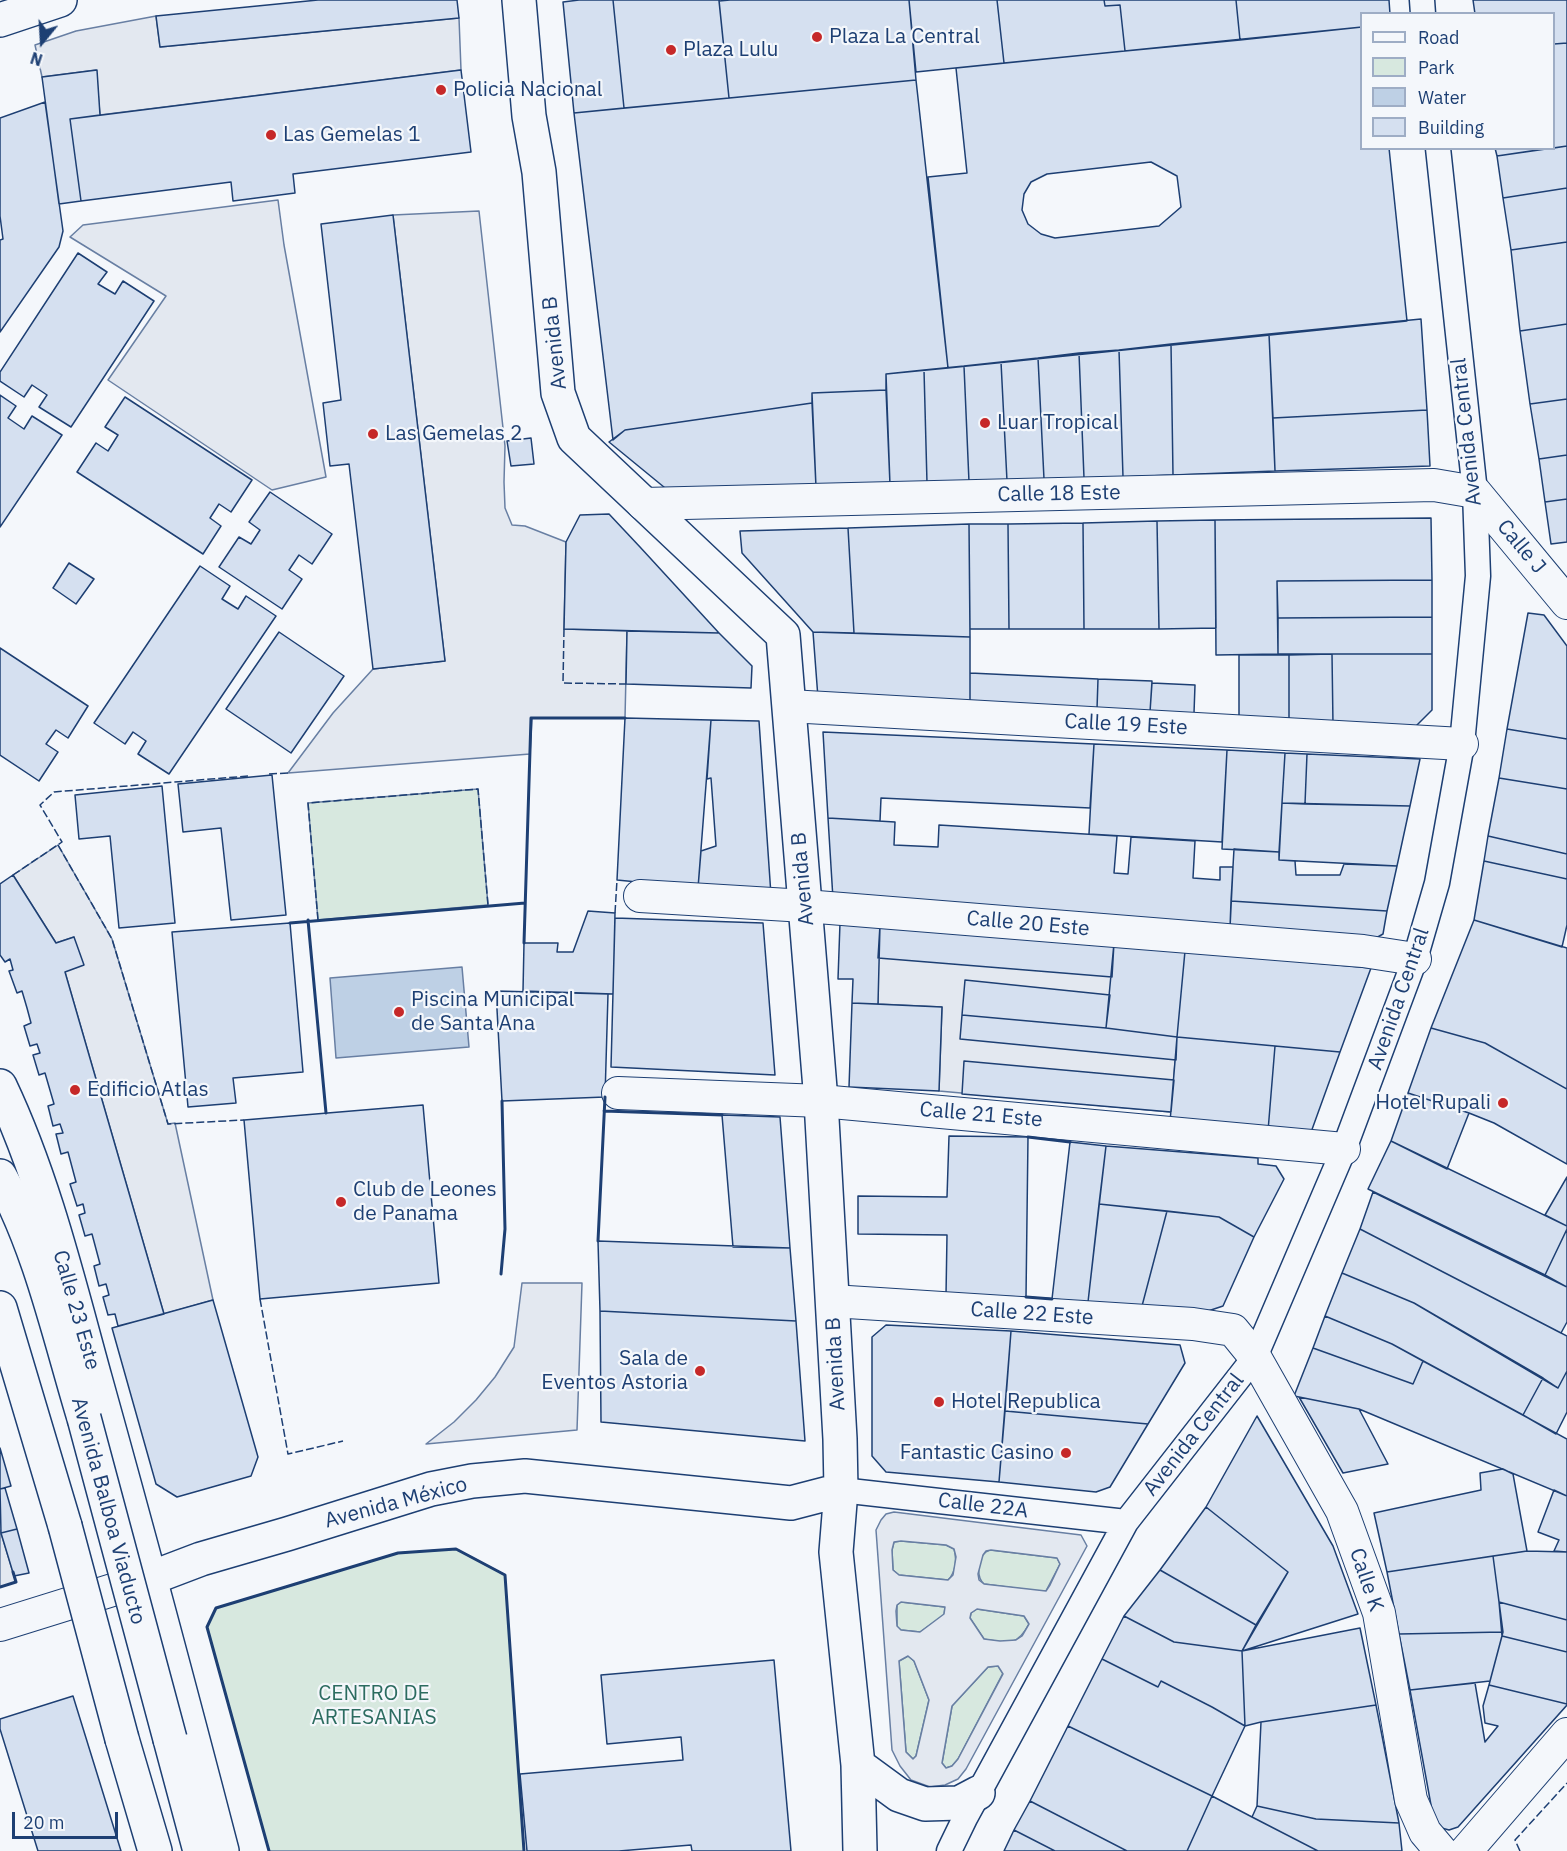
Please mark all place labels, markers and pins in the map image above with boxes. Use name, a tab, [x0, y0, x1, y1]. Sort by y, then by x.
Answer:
place label: Plaza La Central	[829, 24, 980, 50]
marker: Plaza La Central	[810, 30, 824, 44]
place label: Plaza Lulu	[683, 37, 778, 63]
marker: Plaza Lulu	[664, 43, 678, 57]
place label: Policia Nacional	[453, 77, 602, 103]
marker: Policia Nacional	[434, 83, 448, 97]
place label: Las Gemelas 1	[283, 122, 421, 148]
marker: Las Gemelas 1	[264, 128, 278, 142]
place label: Luar Tropical	[997, 410, 1118, 436]
marker: Luar Tropical	[978, 416, 992, 430]
place label: Las Gemelas 2	[385, 421, 523, 447]
marker: Las Gemelas 2	[366, 427, 380, 441]
place label: Piscina Municipal de Santa Ana	[411, 987, 574, 1037]
marker: Piscina Municipal de Santa Ana	[392, 1005, 406, 1019]
place label: Edificio Atlas	[87, 1077, 209, 1103]
marker: Edificio Atlas	[68, 1083, 82, 1097]
place label: Hotel Rupali	[1375, 1090, 1491, 1116]
marker: Hotel Rupali	[1496, 1096, 1510, 1110]
place label: Club de Leones de Panama	[353, 1177, 497, 1227]
marker: Club de Leones de Panama	[334, 1195, 348, 1209]
place label: Sala de Eventos Astoria	[541, 1346, 688, 1396]
marker: Sala de Eventos Astoria	[693, 1364, 707, 1378]
place label: Hotel Republica	[951, 1389, 1101, 1415]
marker: Hotel Republica	[932, 1395, 946, 1409]
place label: Fantastic Casino	[900, 1440, 1054, 1466]
marker: Fantastic Casino	[1059, 1446, 1073, 1460]

